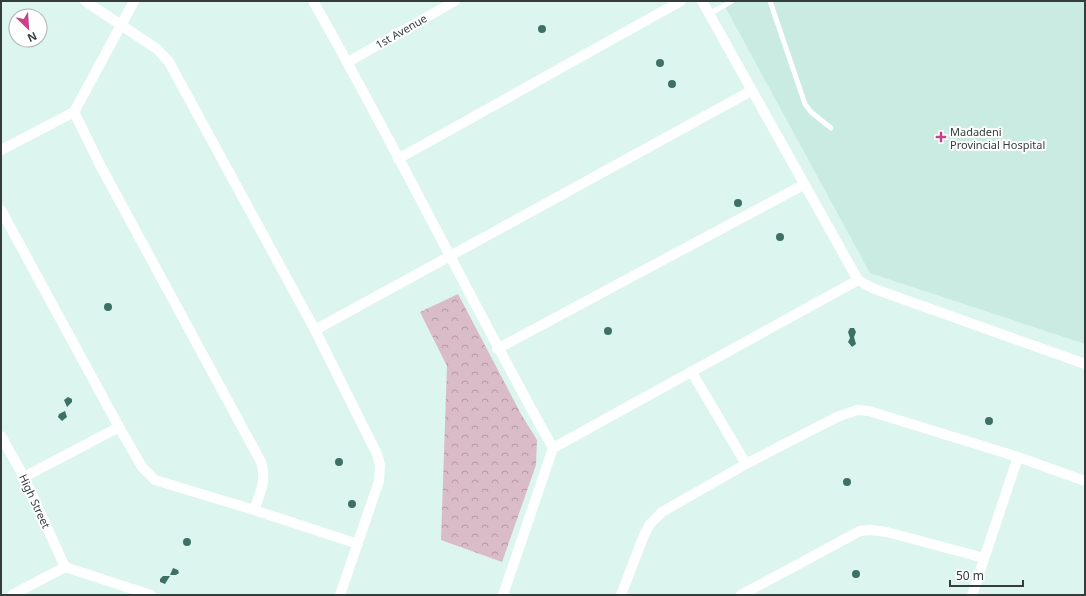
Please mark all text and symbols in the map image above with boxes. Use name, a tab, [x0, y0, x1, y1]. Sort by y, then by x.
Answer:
north arrow	[8, 8, 48, 48]
street label: 1st Avenue	[373, 10, 429, 52]
text: N	[25, 29, 40, 46]
place label: Madadeni Provincial Hospital	[950, 124, 1045, 152]
marker: Madadeni Provincial Hospital	[935, 131, 947, 143]
street label: High Street	[16, 471, 54, 531]
scale bar	[950, 562, 1023, 588]
text: 50 m	[956, 567, 984, 584]

